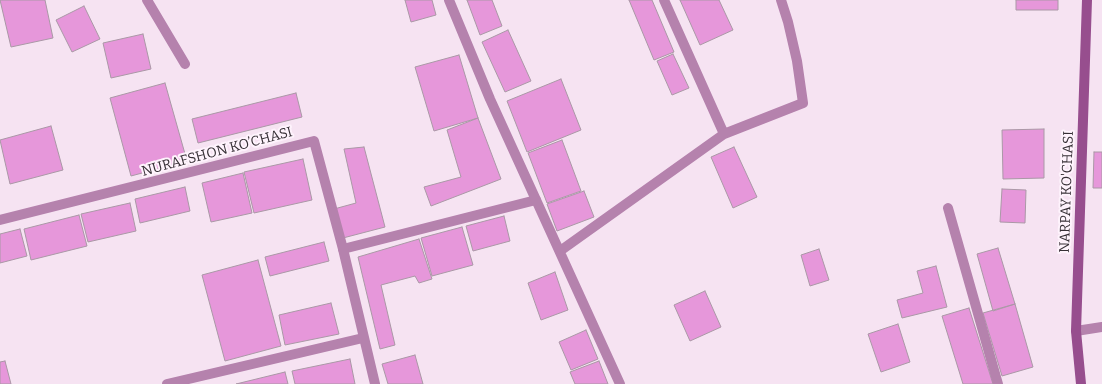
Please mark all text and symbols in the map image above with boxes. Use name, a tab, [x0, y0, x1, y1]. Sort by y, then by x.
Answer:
street label: NURAFSHON KO’CHASI	[140, 124, 294, 180]
street label: NARPAY KO'CHASI	[1056, 131, 1078, 253]

